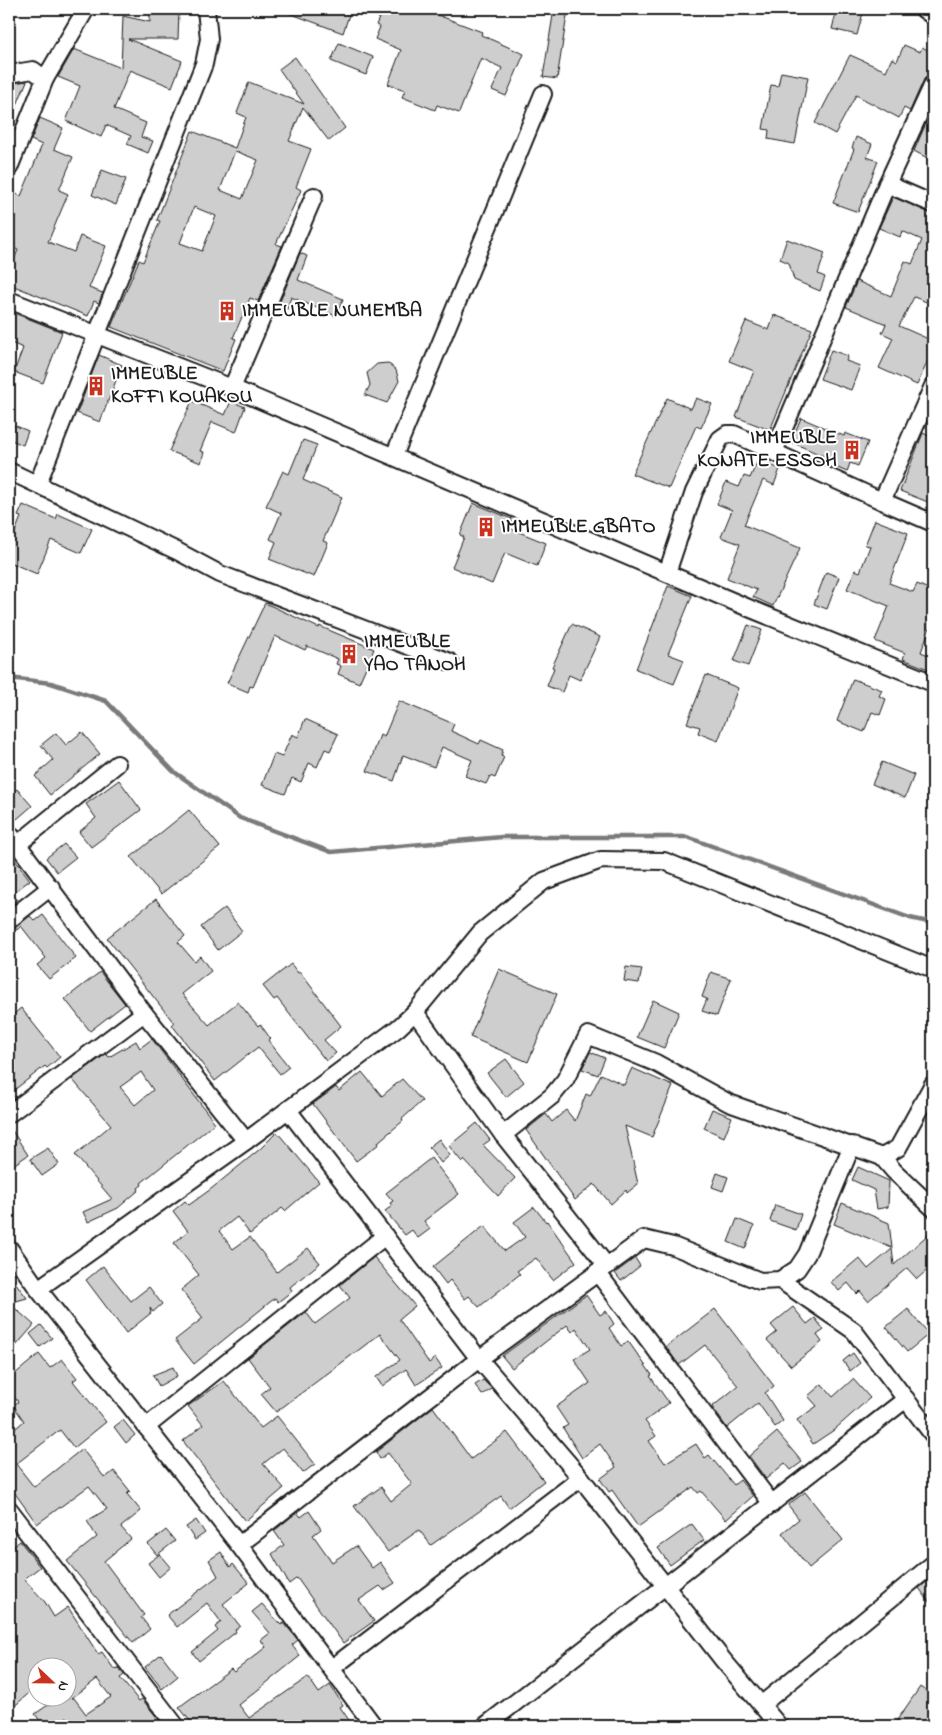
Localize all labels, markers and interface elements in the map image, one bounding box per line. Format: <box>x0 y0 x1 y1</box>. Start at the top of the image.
place label: IMMEUBLE NUMEMBA <box>242 297 422 326</box>
building icon: IMMEUBLE NUMEMBA <box>216 300 238 322</box>
place label: IMMEUBLE KOFFI KOUAKOU <box>111 360 253 412</box>
building icon: IMMEUBLE KOFFI KOUAKOU <box>85 375 107 397</box>
place label: IMMEUBLE KONATE ESSOH <box>697 424 837 476</box>
building icon: IMMEUBLE KONATE ESSOH <box>841 439 863 461</box>
place label: IMMEUBLE GBATO <box>501 513 656 542</box>
building icon: IMMEUBLE GBATO <box>475 516 497 538</box>
place label: IMMEUBLE YAO TANOH <box>363 628 466 680</box>
building icon: IMMEUBLE YAO TANOH <box>338 643 360 665</box>
north arrow <box>28 1658 78 1708</box>
text: N <box>51 1678 74 1695</box>

